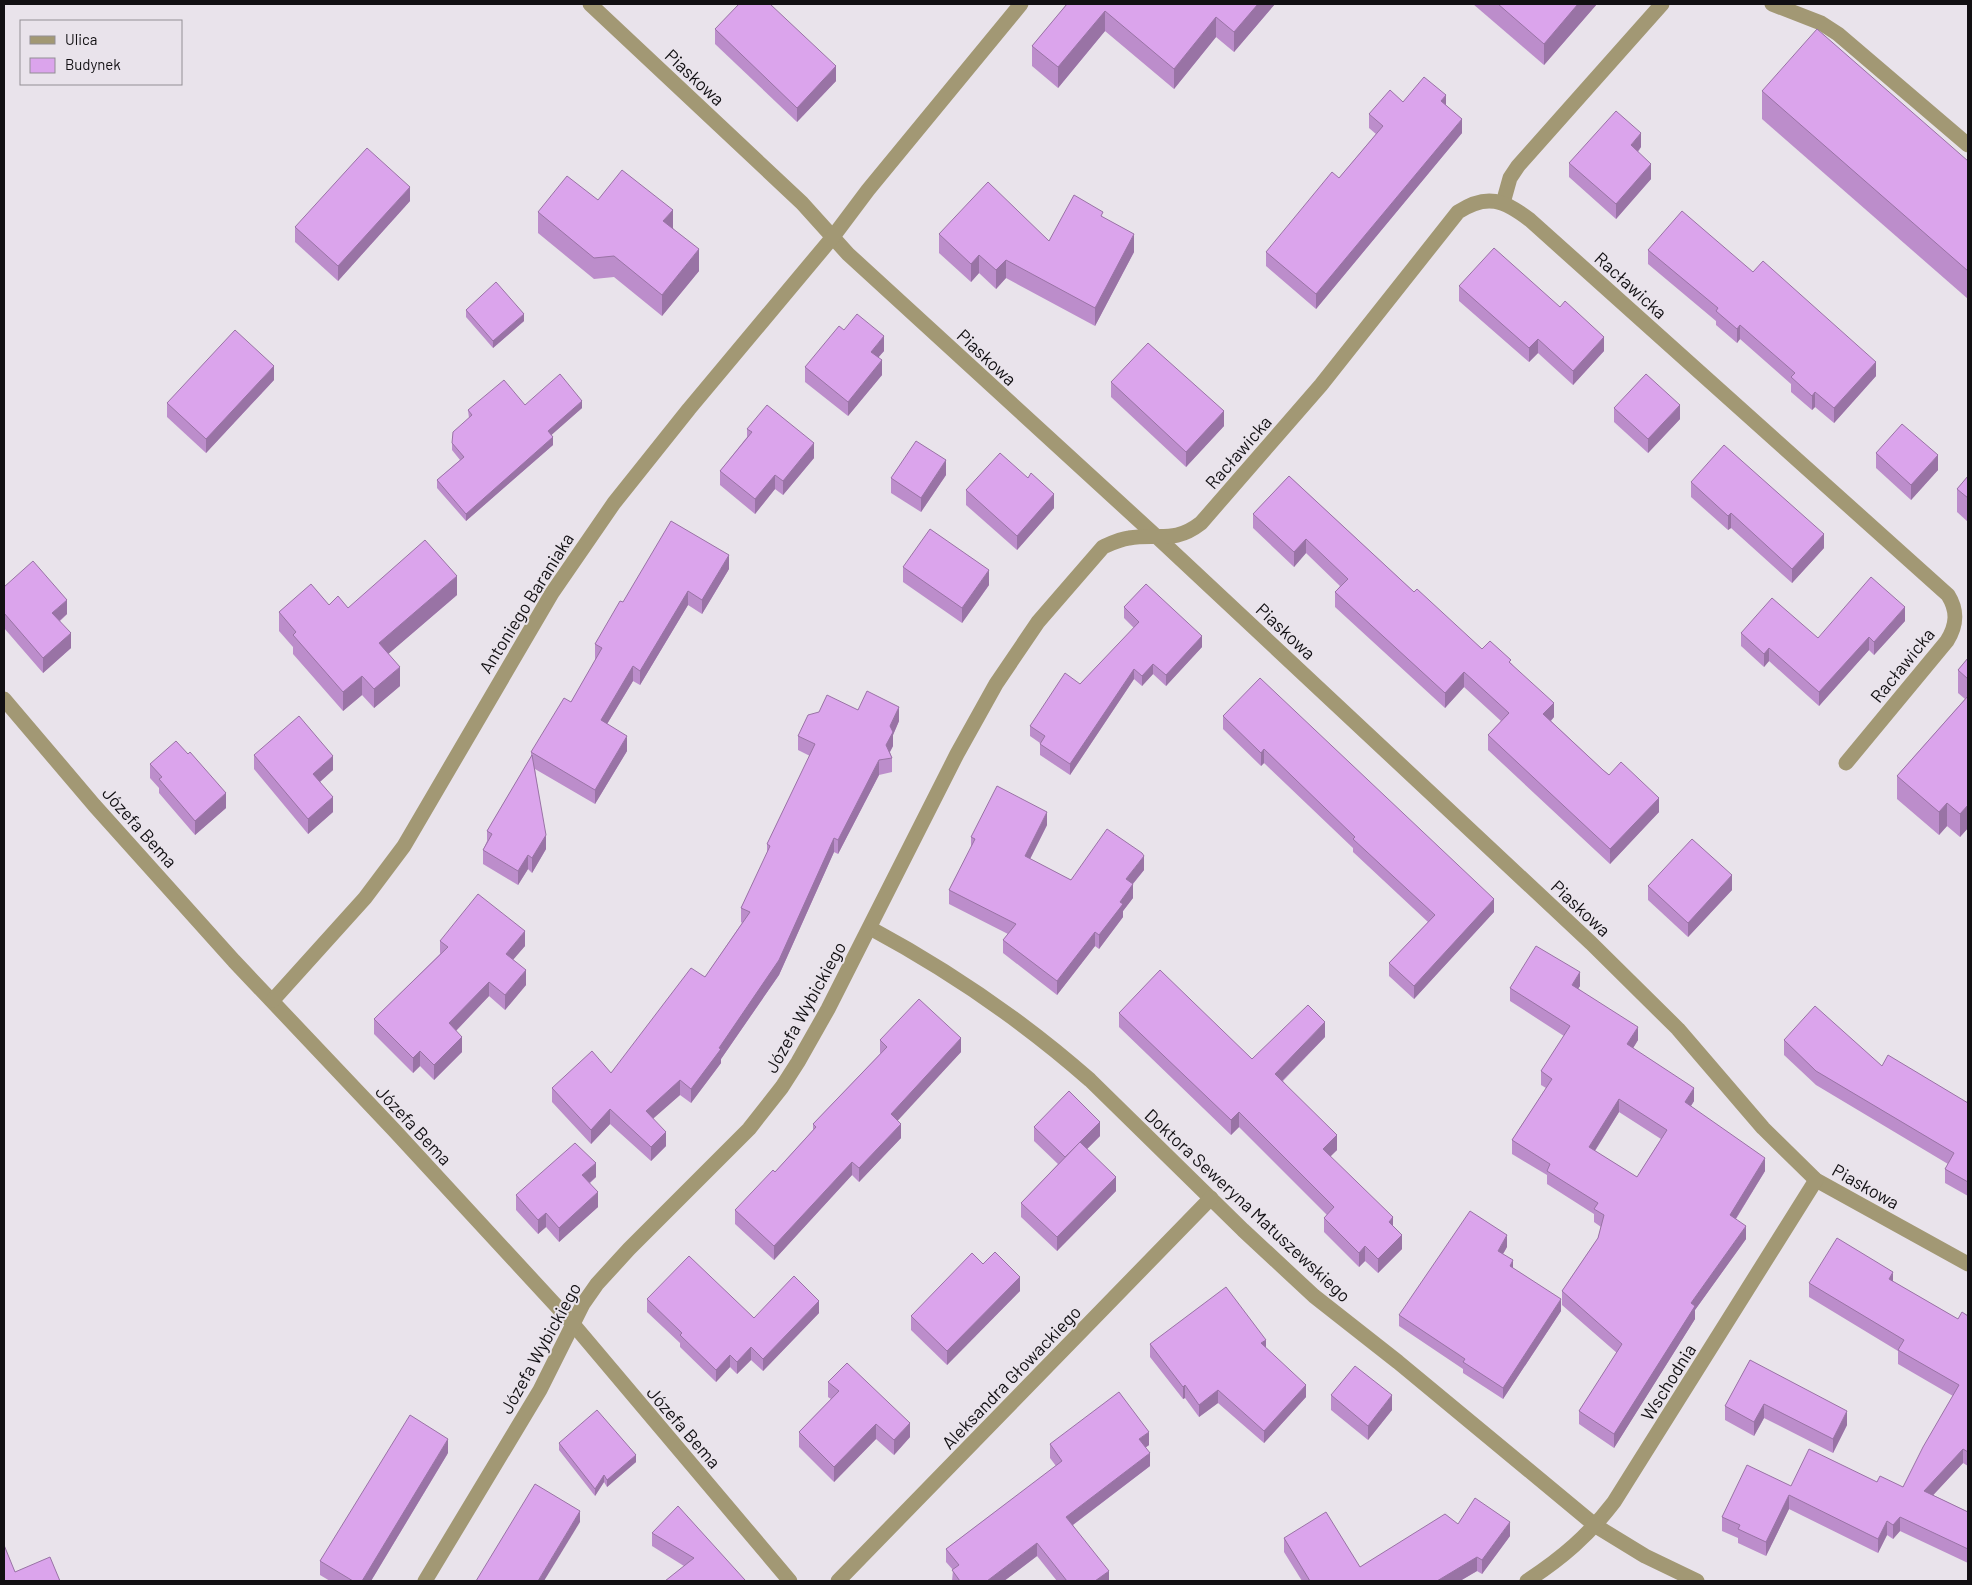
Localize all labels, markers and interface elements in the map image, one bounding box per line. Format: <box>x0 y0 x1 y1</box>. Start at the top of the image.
legend <box>20 20 182 85</box>
text: Ulica <box>65 30 97 48</box>
street label: Piaskowa <box>661 44 729 110</box>
text: Budynek <box>65 55 121 73</box>
street label: Racławicka <box>1590 247 1672 323</box>
street label: Piaskowa <box>953 324 1021 390</box>
street label: Racławicka <box>1200 411 1276 493</box>
street label: Antoniego Baraniaka <box>474 529 578 677</box>
street label: Piaskowa <box>1252 598 1320 664</box>
street label: Racławicka <box>1865 623 1939 707</box>
street label: Józefa Bema <box>98 782 182 872</box>
street label: Piaskowa <box>1547 875 1615 941</box>
street label: Józefa Wybickiego <box>760 937 850 1077</box>
street label: Józefa Bema <box>371 1080 457 1170</box>
street label: Doktora Seweryna Matuszewskiego <box>1141 1104 1355 1306</box>
street label: Piaskowa <box>1829 1159 1903 1213</box>
street label: Józefa Wybickiego <box>495 1278 585 1418</box>
street label: Aleksandra Głowackiego <box>937 1301 1085 1453</box>
street label: Wschodnia <box>1636 1340 1700 1424</box>
street label: Józefa Bema <box>642 1382 726 1472</box>

